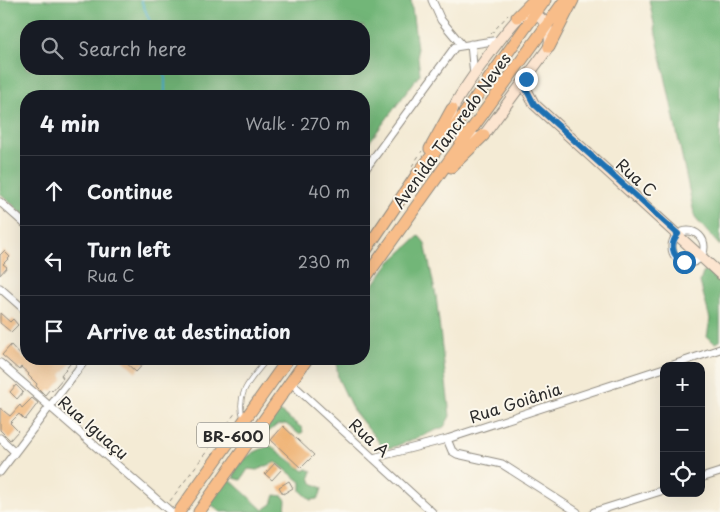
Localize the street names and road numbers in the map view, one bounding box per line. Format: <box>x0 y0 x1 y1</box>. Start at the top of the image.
street label: Avenida Tancredo Neves <box>386 47 516 213</box>
street label: Rua C <box>611 152 663 202</box>
street label: Rua Goiânia <box>466 376 564 428</box>
street label: Rua Iguaçu <box>53 389 135 465</box>
street label: Rua A <box>344 412 396 462</box>
road number: BR-600 <box>197 422 269 448</box>

